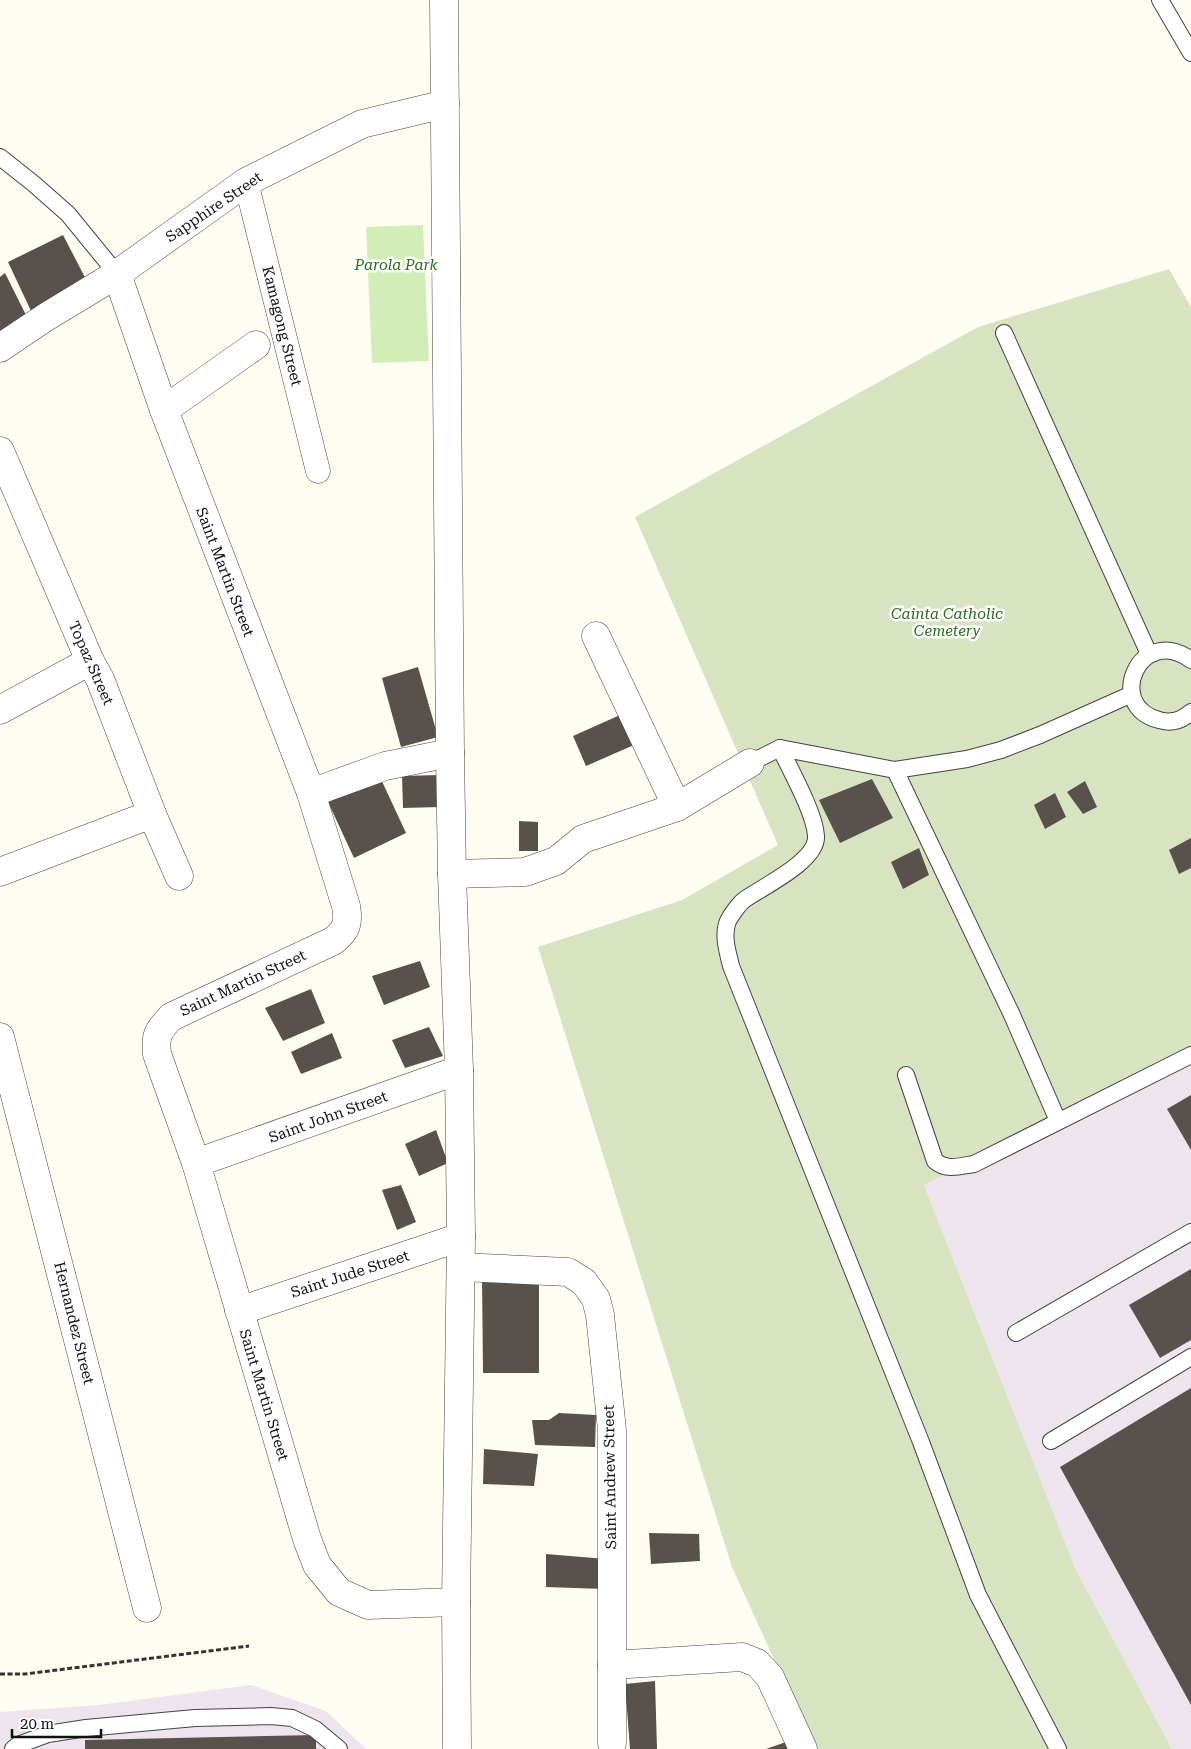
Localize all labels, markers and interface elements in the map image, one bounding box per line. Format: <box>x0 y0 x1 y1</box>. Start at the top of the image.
street label: Sapphire Street <box>162 168 266 246</box>
park label: Parola Park <box>353 256 438 274</box>
street label: Kamagong Street <box>258 264 306 388</box>
street label: Saint Martin Street <box>192 505 258 640</box>
park label: Cainta Catholic Cemetery <box>891 605 1003 640</box>
street label: Topaz Street <box>64 618 118 708</box>
street label: Saint Martin Street <box>177 946 309 1020</box>
street label: Saint John Street <box>266 1087 390 1147</box>
street label: Saint Jude Street <box>288 1246 412 1302</box>
street label: Hernandez Street <box>50 1260 98 1387</box>
street label: Saint Martin Street <box>235 1327 293 1463</box>
street label: Saint Andrew Street <box>600 1404 620 1549</box>
scale bar <box>12 1706 101 1738</box>
text: 20 m <box>20 1715 55 1733</box>

